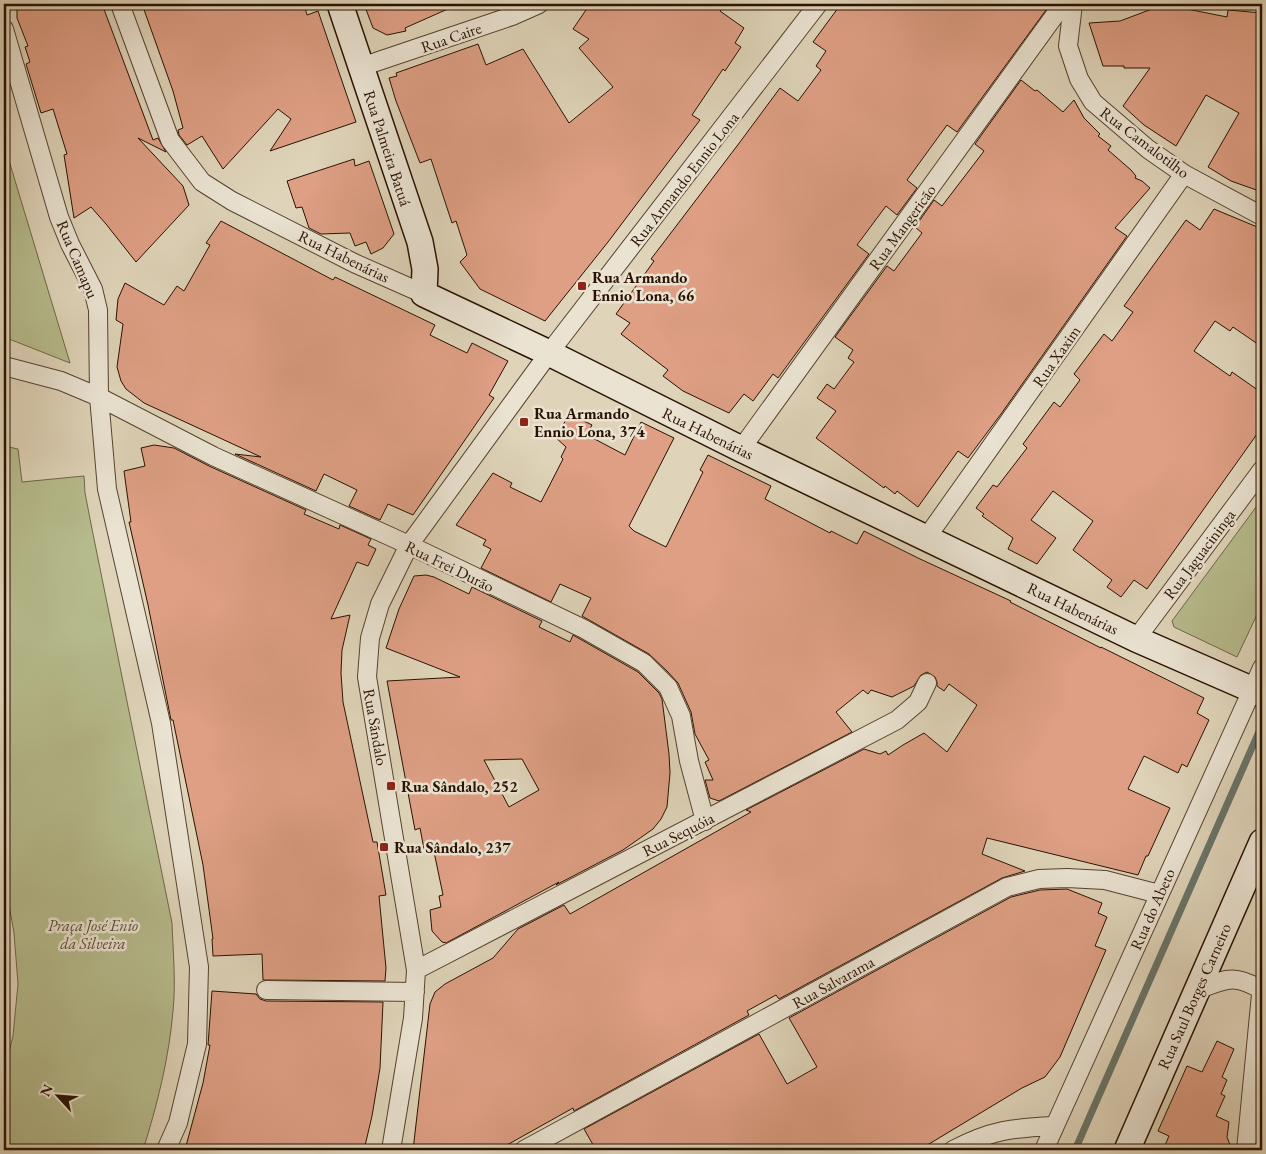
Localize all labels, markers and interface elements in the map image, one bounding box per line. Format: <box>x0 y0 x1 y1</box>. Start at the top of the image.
street label: Rua Caire <box>418 17 484 58</box>
street label: Rua Palmeira Batuá <box>359 87 416 209</box>
street label: Rua Camalotilho <box>1096 102 1194 183</box>
street label: Rua Armando Ennio Lona <box>625 107 744 251</box>
street label: Rua Mangericão <box>864 180 941 274</box>
street label: Rua Camapu <box>52 217 104 302</box>
street label: Rua Habenárias <box>295 225 393 288</box>
place label: Rua Armando Ennio Lona, 66 <box>592 267 695 306</box>
marker: Rua Armando Ennio Lona, 66 <box>576 280 588 292</box>
street label: Rua Xaxim <box>1028 321 1086 391</box>
street label: Rua Habenárias <box>659 402 757 465</box>
place label: Rua Armando Ennio Lona, 374 <box>534 403 645 442</box>
marker: Rua Armando Ennio Lona, 374 <box>518 416 530 428</box>
street label: Rua Jaguacininga <box>1159 505 1241 604</box>
street label: Rua Frei Durão <box>402 536 498 597</box>
street label: Rua Habenárias <box>1024 577 1122 640</box>
street label: Rua Sãndalo <box>358 687 393 767</box>
place label: Rua Sândalo, 252 <box>401 776 518 797</box>
marker: Rua Sândalo, 252 <box>385 780 397 792</box>
street label: Rua Sequóia <box>639 807 718 861</box>
place label: Rua Sândalo, 237 <box>394 837 511 858</box>
marker: Rua Sândalo, 237 <box>378 841 390 853</box>
street label: Rua do Abeto <box>1125 865 1180 953</box>
park label: Praça José Enio da Silveira <box>48 915 138 954</box>
street label: Rua Saul Borges Carneiro <box>1153 920 1236 1073</box>
street label: Rua Salvarama <box>788 951 879 1014</box>
north arrow <box>32 1072 82 1122</box>
text: N <box>36 1081 57 1099</box>

